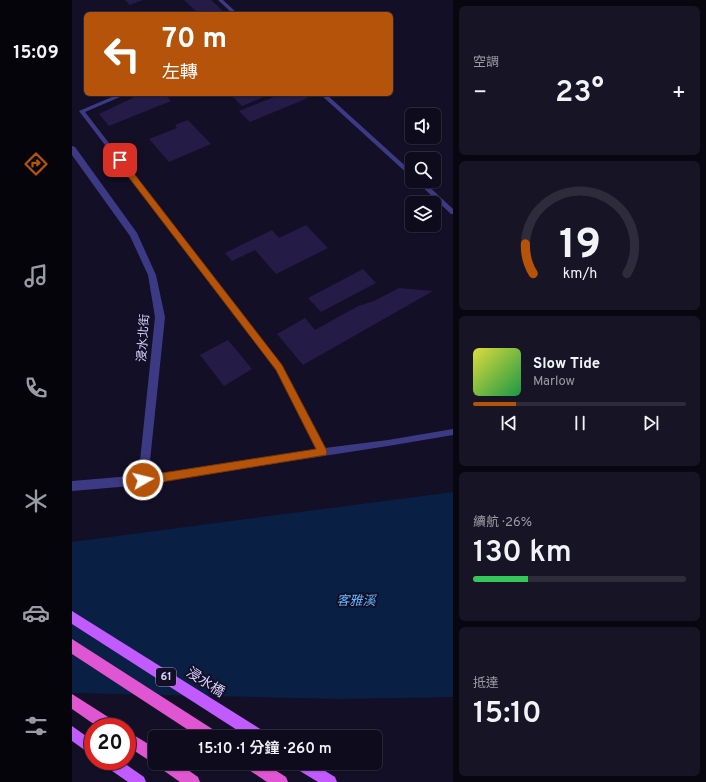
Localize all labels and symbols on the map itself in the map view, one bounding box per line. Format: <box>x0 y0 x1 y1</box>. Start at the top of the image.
pin <box>103 143 137 177</box>
street label: 浸水北街 <box>134 313 154 363</box>
position arrow <box>122 459 164 501</box>
water label: 客雅溪 <box>336 593 377 610</box>
street label: 浸水橋 <box>183 664 227 702</box>
road number: 61 <box>156 668 176 686</box>
speed limit sign: 20 <box>84 718 136 770</box>

